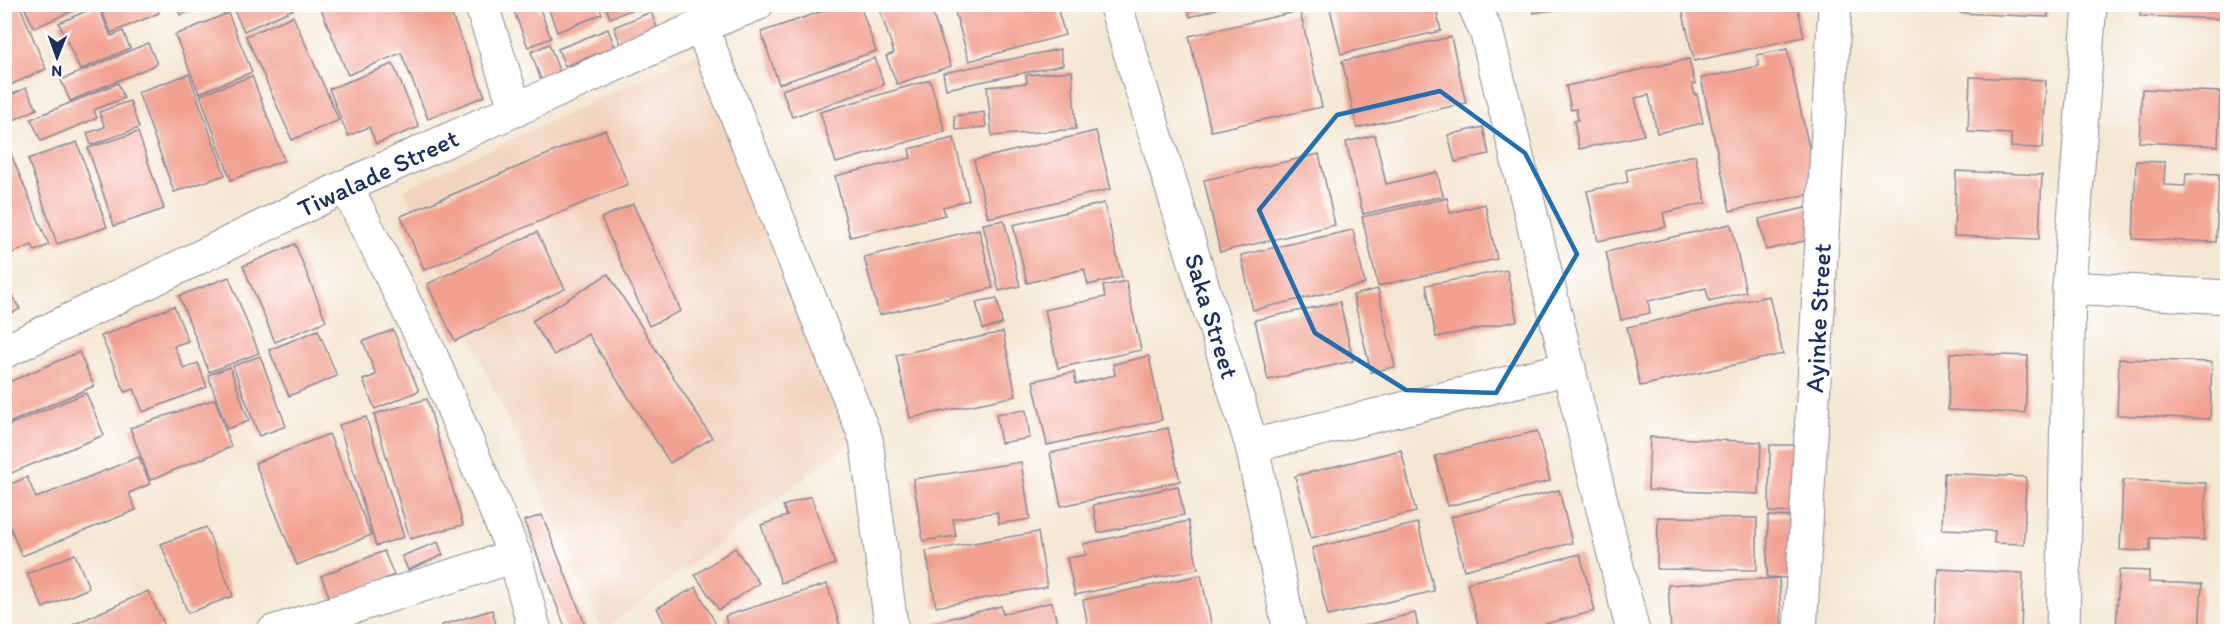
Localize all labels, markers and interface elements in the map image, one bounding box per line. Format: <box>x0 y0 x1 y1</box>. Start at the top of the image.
north arrow <box>27 27 87 87</box>
text: N <box>51 62 62 81</box>
street label: Tiwalade Street <box>292 122 464 224</box>
street label: Ayinke Street <box>1798 242 1838 394</box>
street label: Saka Street <box>1178 249 1246 383</box>

